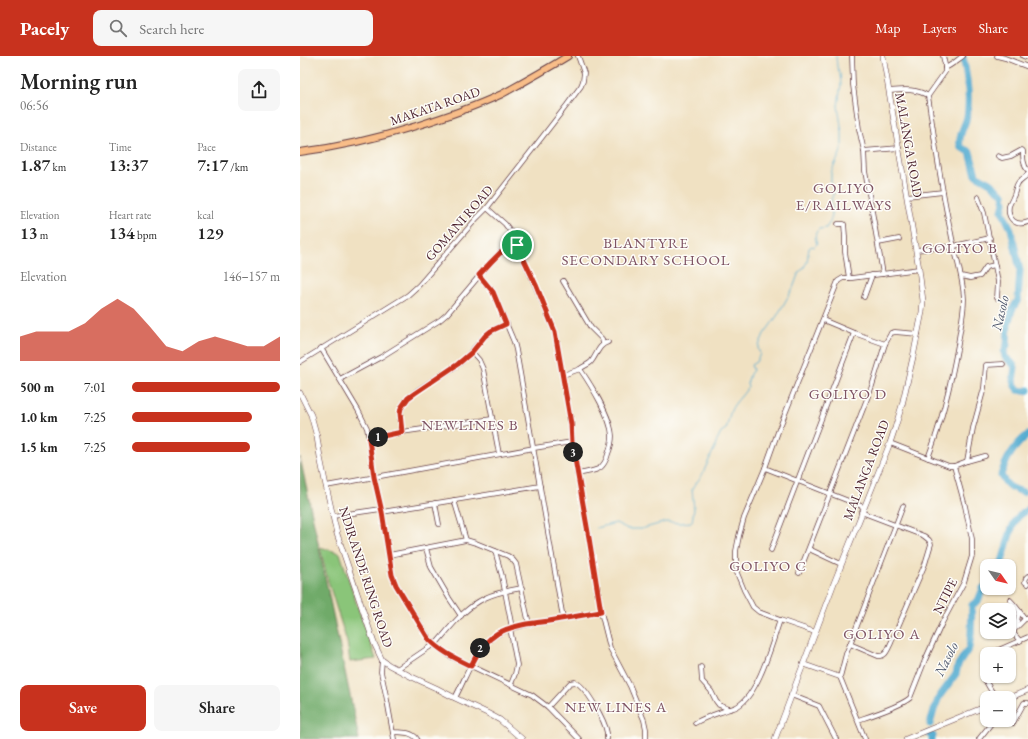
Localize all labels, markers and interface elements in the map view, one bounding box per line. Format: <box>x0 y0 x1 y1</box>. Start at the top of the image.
search box <box>93 10 373 46</box>
text: Pacely <box>20 16 69 41</box>
icon: search <box>107 17 129 39</box>
text: Search here <box>139 19 204 38</box>
text: Map <box>875 19 900 37</box>
text: Layers <box>922 19 957 37</box>
text: Share <box>979 19 1008 37</box>
text: Morning run <box>20 67 138 96</box>
button: share <box>238 69 280 111</box>
street label: MAKATA ROAD <box>388 83 482 129</box>
street label: MALANGA ROAD <box>891 91 927 199</box>
text: 06:56 <box>20 97 48 114</box>
text: Distance <box>20 140 57 154</box>
text: Time <box>109 140 132 154</box>
text: Pace <box>197 140 216 154</box>
text: 1.87 <box>20 154 50 176</box>
text: 13:37 <box>109 154 148 176</box>
text: 7:17 <box>197 154 228 176</box>
text: km <box>50 160 66 174</box>
text: /km <box>228 160 248 174</box>
district label: GOLIYO E/RAILWAYS <box>796 178 892 214</box>
street label: GOMANI ROAD <box>421 181 497 264</box>
text: Elevation <box>20 208 60 222</box>
text: Heart rate <box>109 208 151 222</box>
text: kcal <box>197 208 214 222</box>
text: 13 <box>20 222 37 244</box>
text: 134 <box>109 222 135 244</box>
text: 129 <box>197 222 224 244</box>
text: m <box>37 228 48 242</box>
text: bpm <box>135 228 157 242</box>
pin <box>500 228 534 262</box>
district label: BLANTYRE SECONDARY SCHOOL <box>561 233 731 269</box>
icon: arrive <box>506 234 528 256</box>
district label: GOLIYO B <box>922 238 998 257</box>
text: Elevation <box>20 268 67 285</box>
text: 146–157 m <box>223 268 280 285</box>
water label: Nasolo <box>987 293 1013 333</box>
text: 500 m <box>20 379 54 396</box>
text: 7:01 <box>84 379 106 396</box>
district label: GOLIYO D <box>809 384 887 403</box>
text: 1.0 km <box>20 409 58 426</box>
text: 7:25 <box>84 409 106 426</box>
district label: NEWLINES B <box>421 415 519 434</box>
street label: MALANGA ROAD <box>839 417 893 523</box>
pin: 1 <box>368 427 388 447</box>
text: 1 <box>375 430 381 444</box>
text: 1.5 km <box>20 439 58 456</box>
text: 7:25 <box>84 439 106 456</box>
pin: 3 <box>563 442 583 462</box>
text: 3 <box>570 445 576 459</box>
street label: NDIRANDE RING ROAD <box>335 504 397 650</box>
district label: GOLIYO C <box>729 556 807 575</box>
north arrow <box>980 559 1016 595</box>
map controls <box>980 559 1016 727</box>
street label: NTIPE <box>929 575 961 617</box>
button: layers <box>980 603 1016 639</box>
district label: GOLIYO A <box>843 624 921 643</box>
pin: 2 <box>470 638 490 658</box>
water label: Nasolo <box>929 638 962 680</box>
text: 2 <box>477 641 483 655</box>
button: + <box>980 647 1016 683</box>
button: Save <box>20 685 146 731</box>
button: Share <box>154 685 280 731</box>
button: − <box>980 691 1016 727</box>
district label: NEW LINES A <box>565 697 667 716</box>

